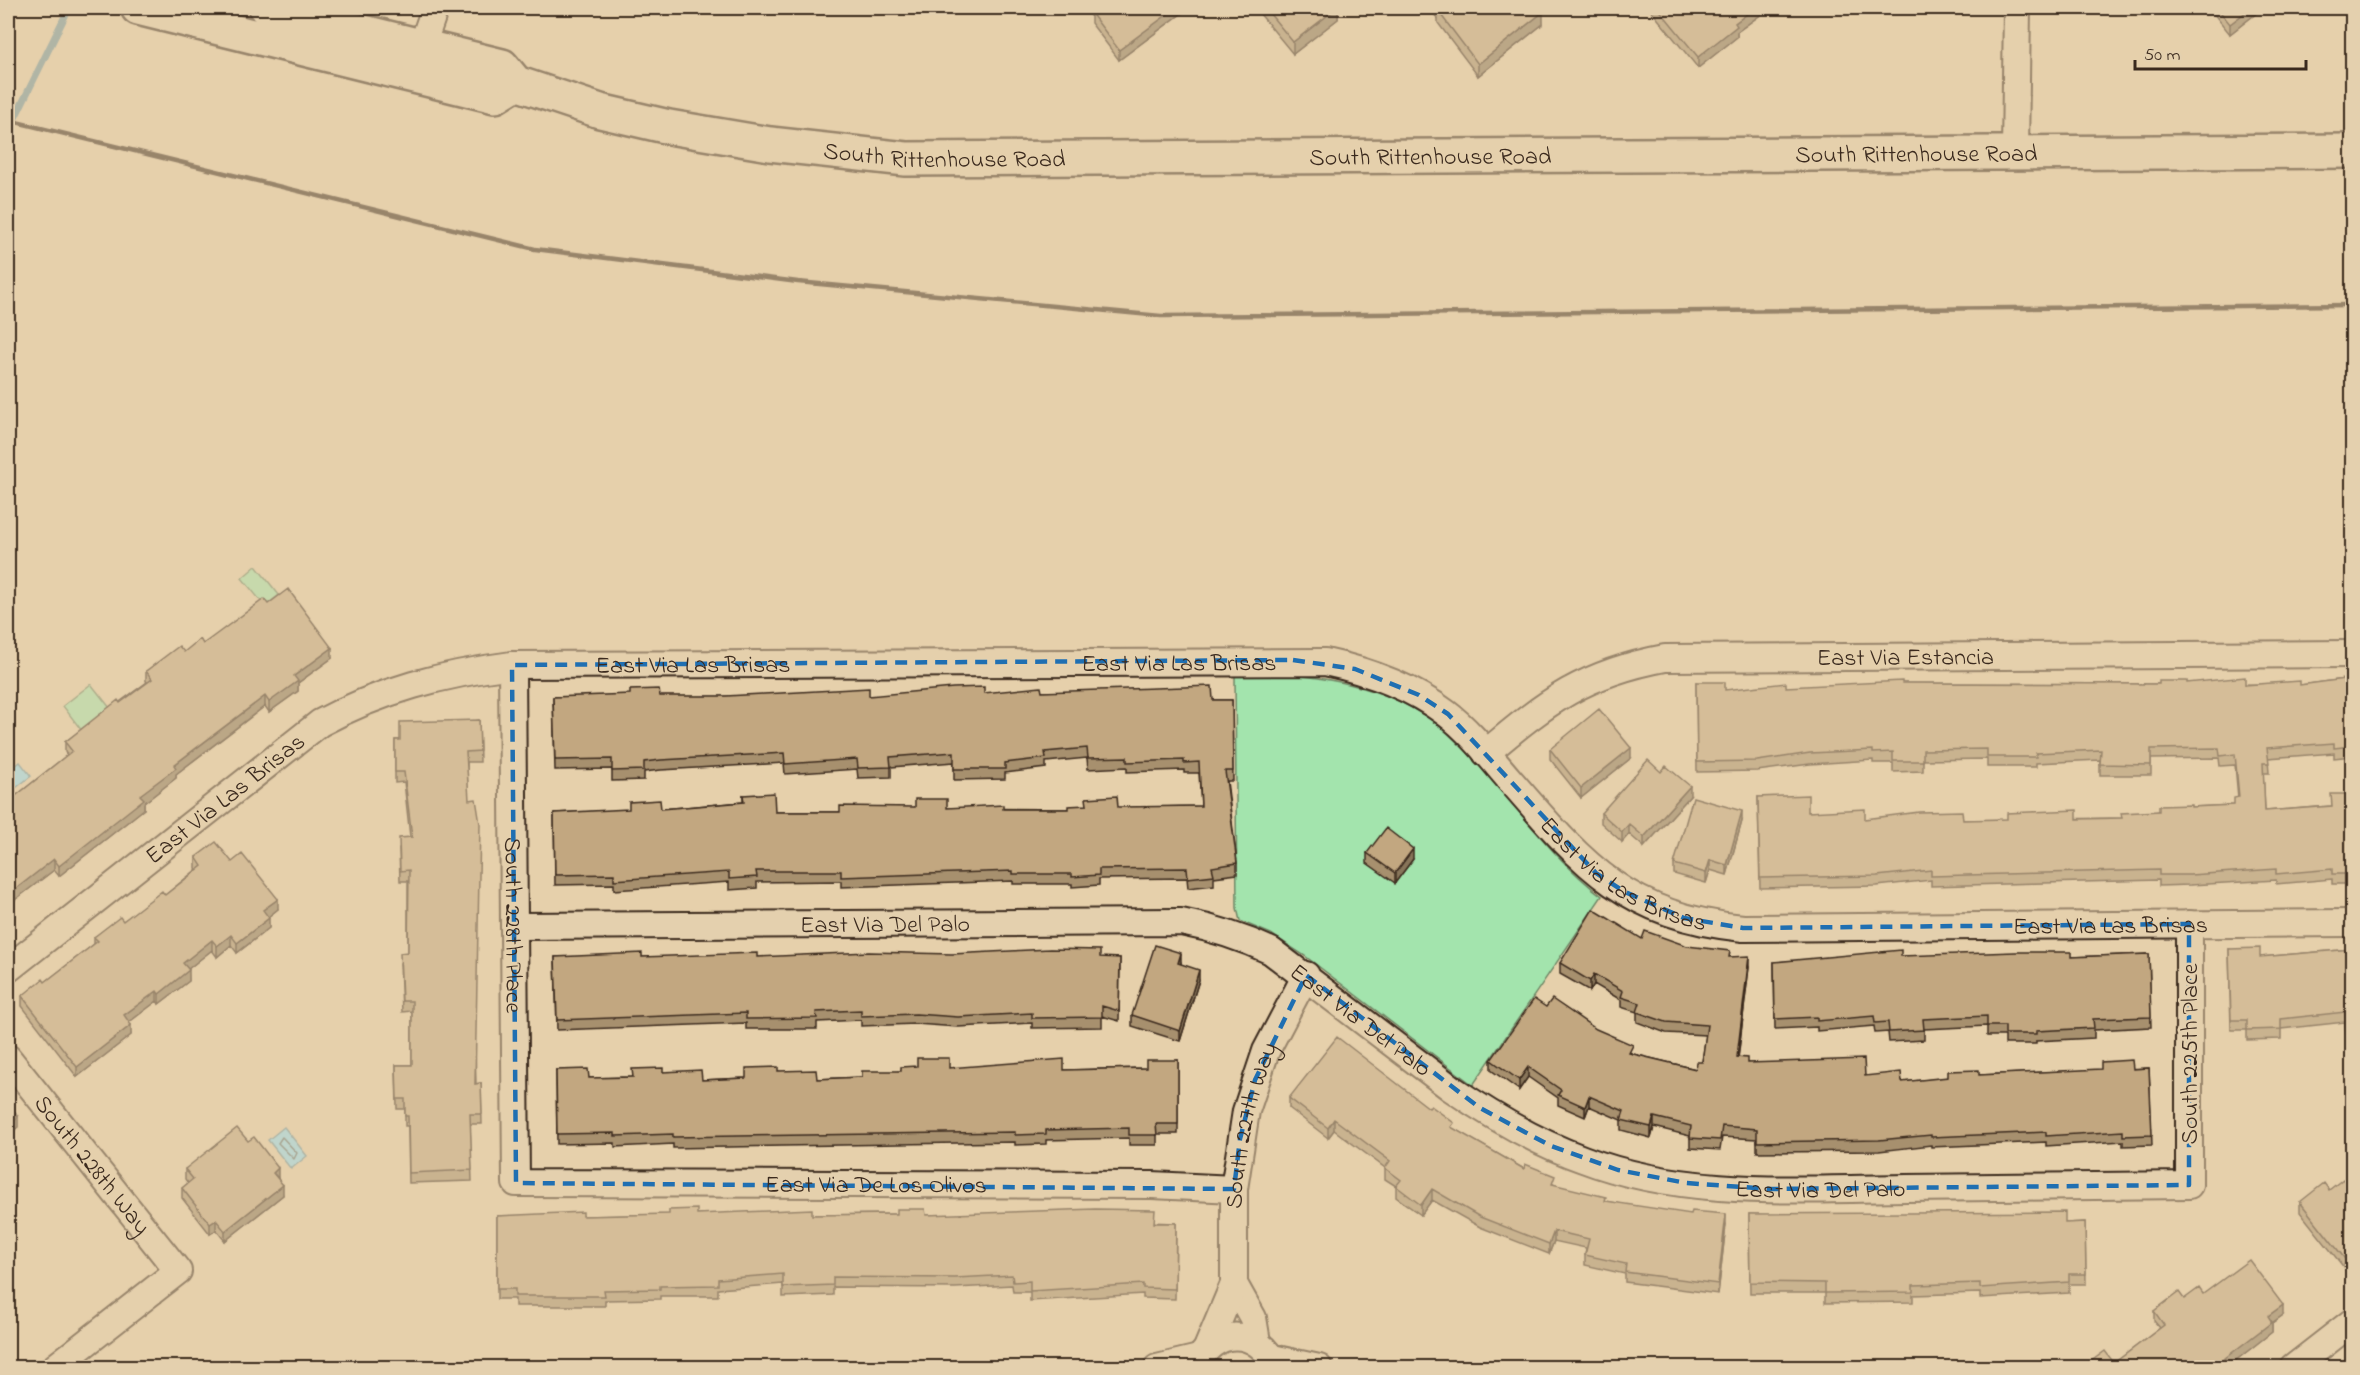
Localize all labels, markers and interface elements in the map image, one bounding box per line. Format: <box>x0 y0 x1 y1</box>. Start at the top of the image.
scale bar <box>2135 33 2306 71</box>
text: 50 m <box>2144 43 2181 69</box>
street label: South Rittenhouse Road <box>822 135 1066 179</box>
street label: South Rittenhouse Road <box>1795 138 2038 174</box>
street label: South Rittenhouse Road <box>1309 140 1552 177</box>
street label: East Via Estancia <box>1817 641 1994 677</box>
street label: East Via Las Brisas <box>1081 647 1277 683</box>
street label: East Via Las Brisas <box>595 649 791 685</box>
street label: East Via Las Brisas <box>139 726 314 874</box>
street label: East Via Las Brisas <box>1530 810 1709 942</box>
street label: South 228th Place <box>493 837 530 1014</box>
street label: East Via Del Palo <box>800 908 970 944</box>
street label: East Via Las Brisas <box>2013 909 2208 946</box>
street label: East Via Del Palo <box>1281 956 1438 1087</box>
street label: South 225th Place <box>2174 963 2209 1144</box>
street label: South 227th Way <box>1219 1036 1289 1209</box>
street label: South 228th Way <box>24 1088 158 1244</box>
street label: East Via De Los Olivos <box>765 1169 987 1204</box>
street label: East Via Del Palo <box>1734 1173 1906 1210</box>

